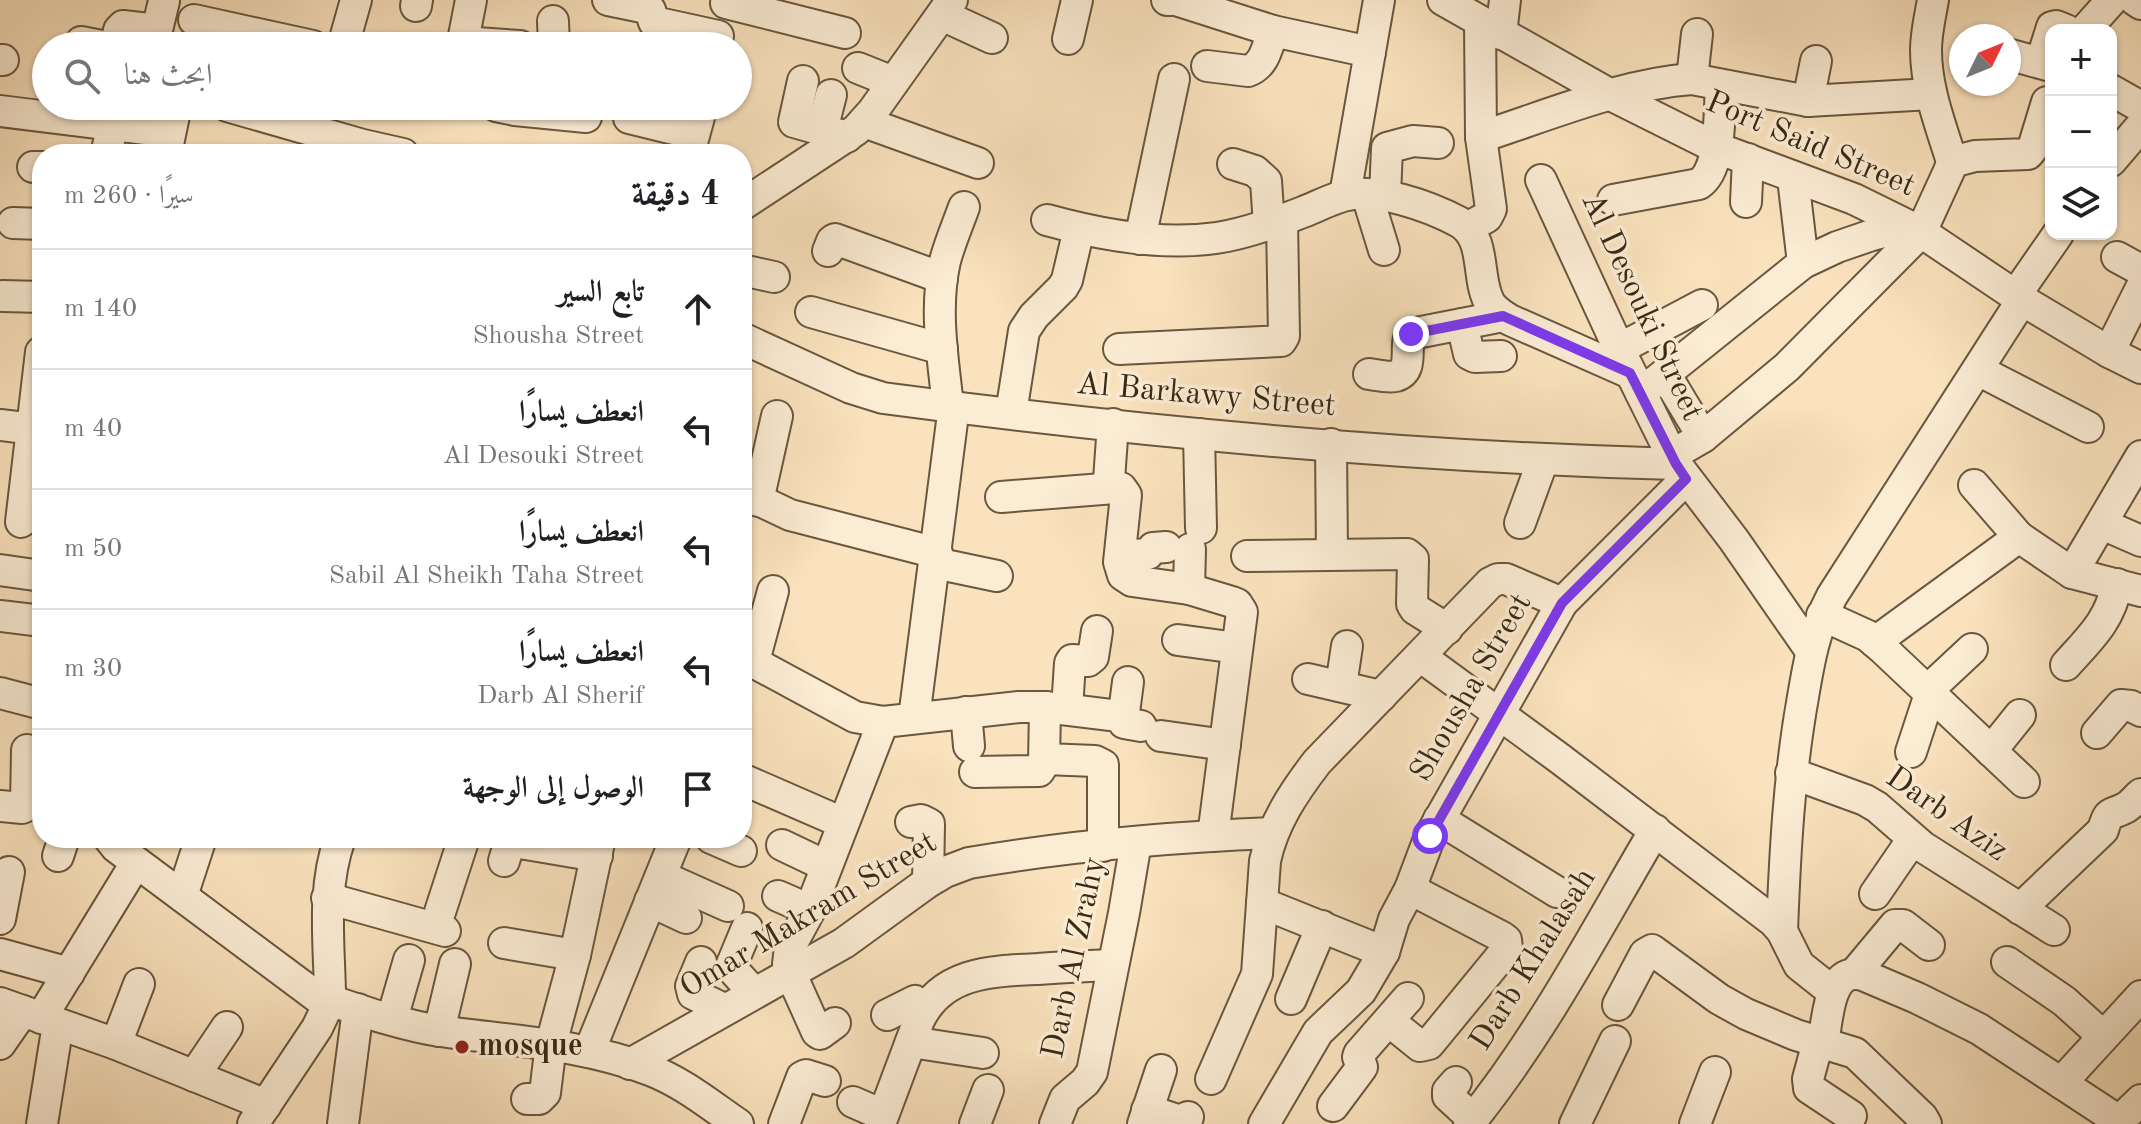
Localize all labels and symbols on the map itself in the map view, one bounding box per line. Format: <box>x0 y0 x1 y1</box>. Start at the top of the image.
north arrow <box>1949 24 2021 96</box>
street label: Port Said Street <box>1701 87 1919 203</box>
street label: Al Desouki Street <box>1574 188 1708 426</box>
route end <box>1393 316 1429 352</box>
street label: Al Barkawy Street <box>1075 369 1337 423</box>
street label: Shousha Street <box>1405 589 1539 787</box>
street label: Darb Aziz <box>1879 762 2013 868</box>
route start <box>1412 818 1448 854</box>
street label: Omar Makram Street <box>675 827 943 1005</box>
street label: Darb Al Zrahy <box>1038 854 1112 1062</box>
street label: Darb Khalasah <box>1465 863 1603 1057</box>
place label: mosque <box>478 1031 583 1063</box>
marker: mosque <box>453 1038 471 1056</box>

